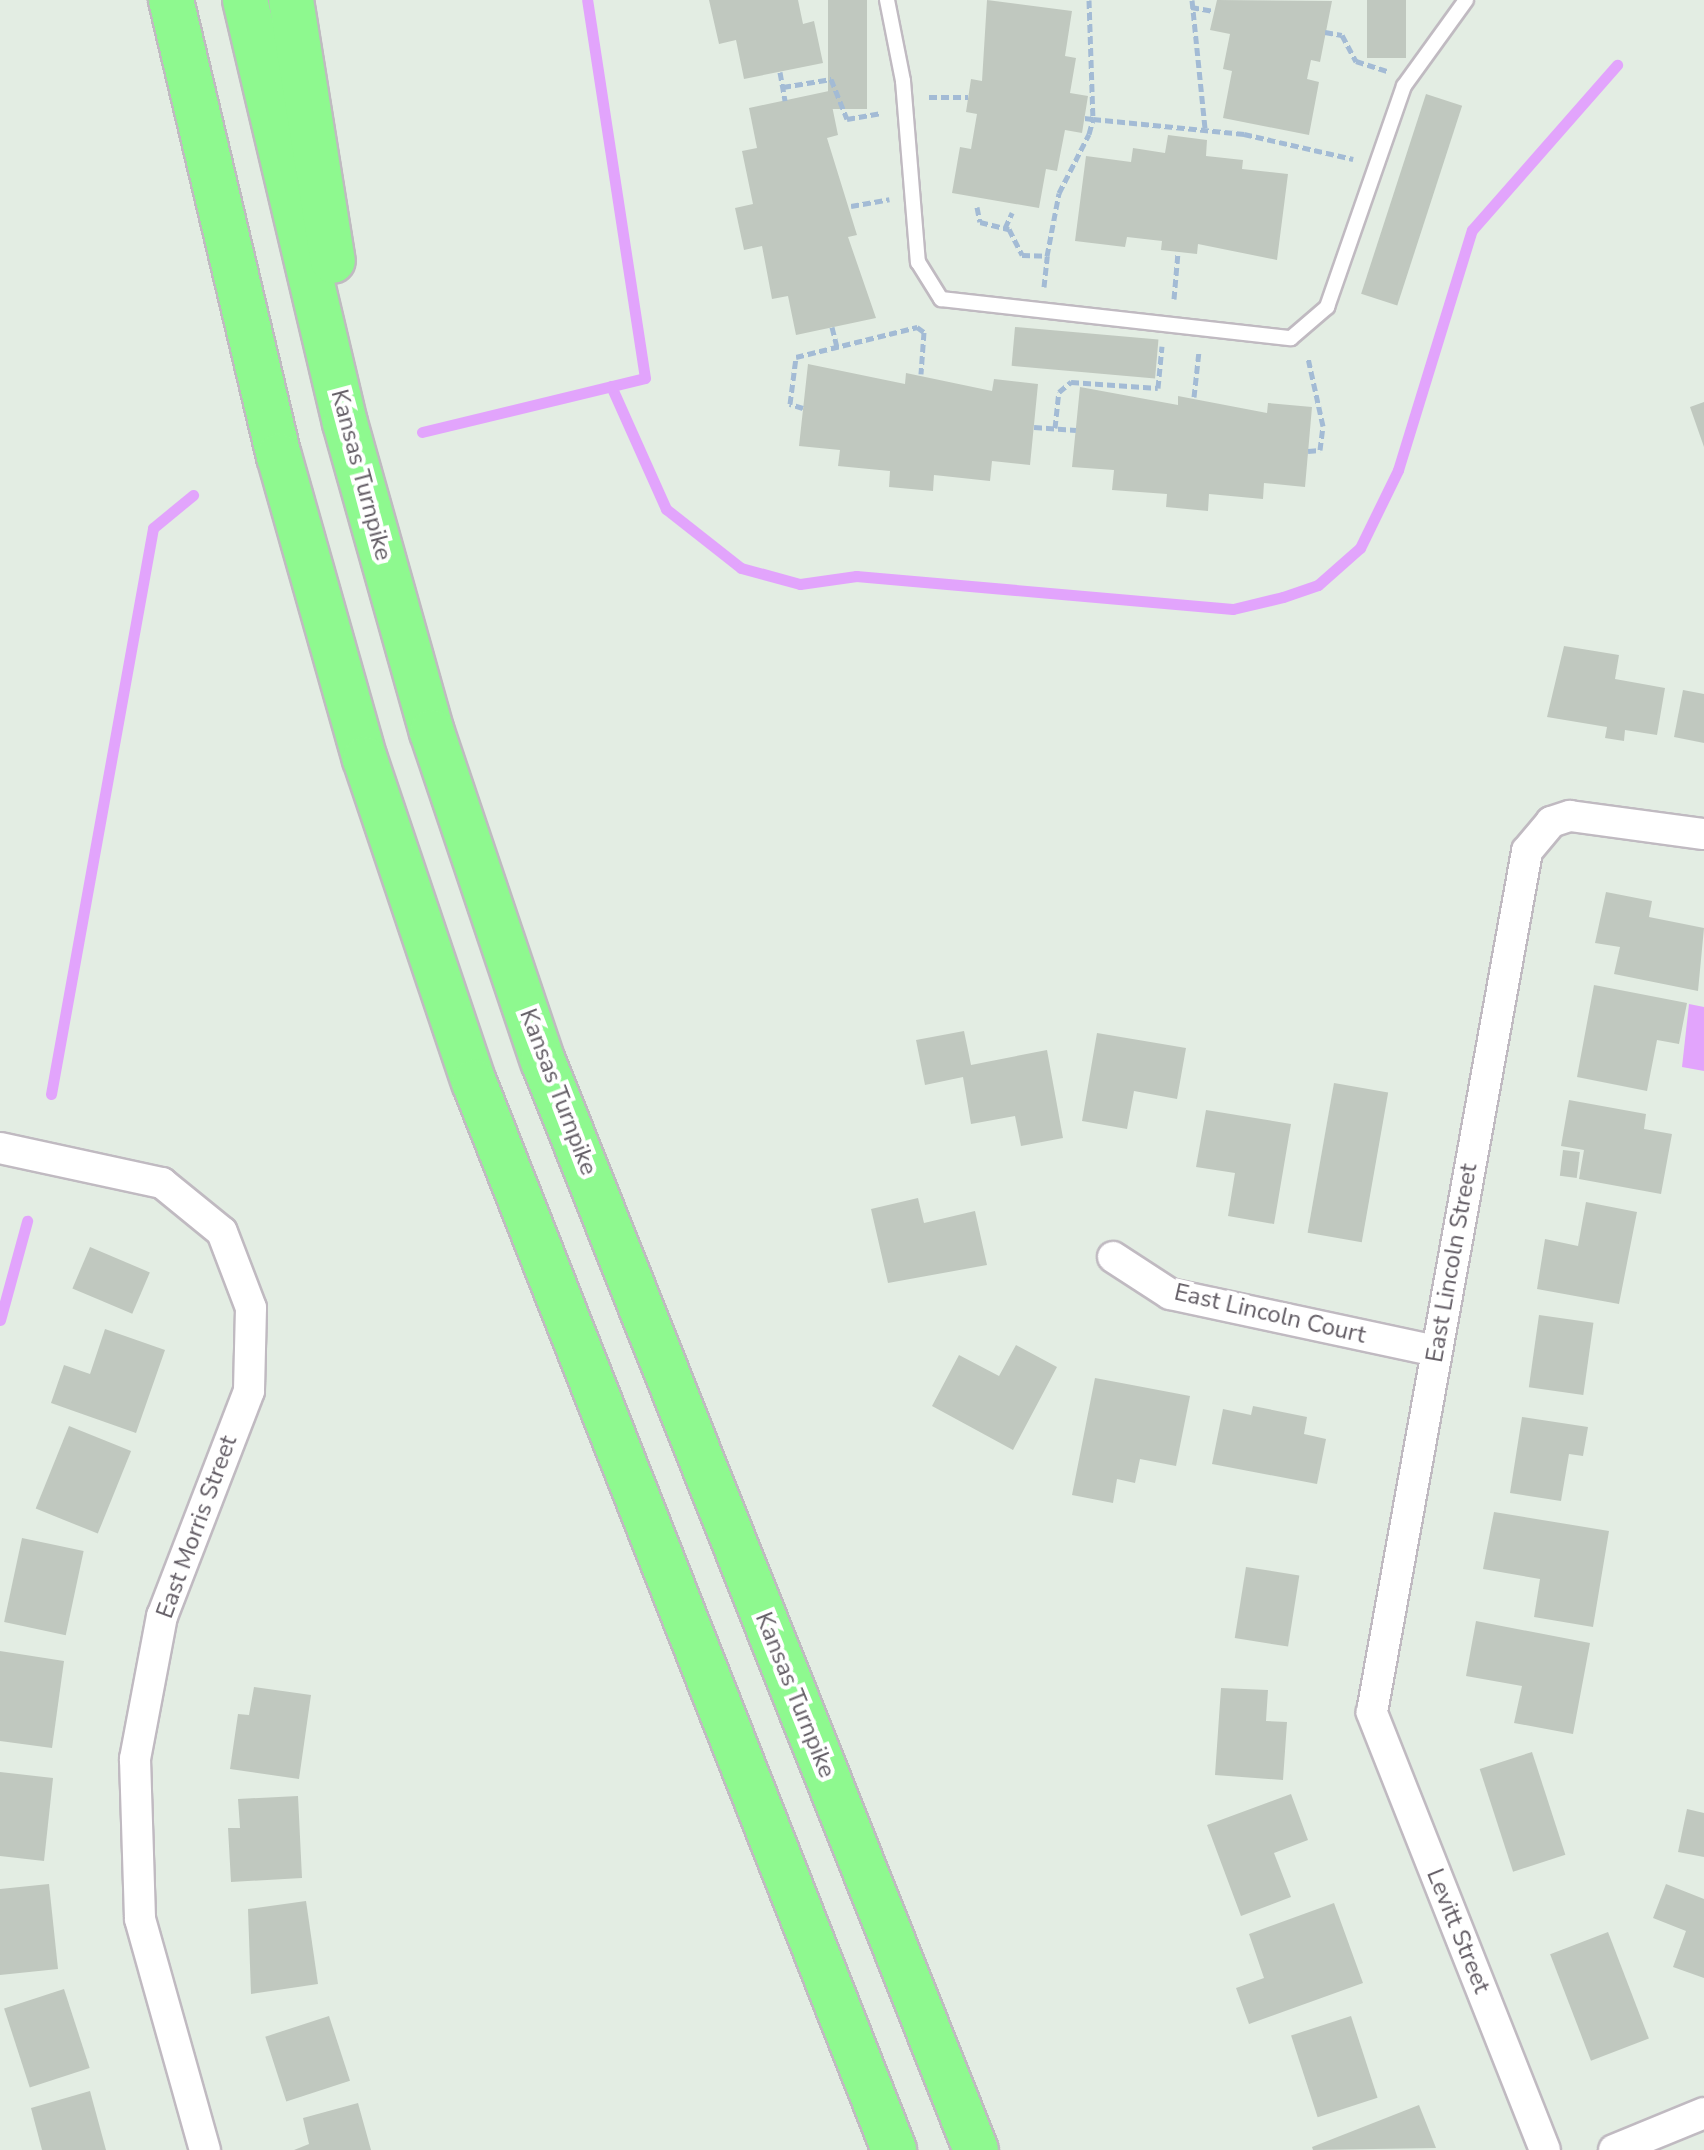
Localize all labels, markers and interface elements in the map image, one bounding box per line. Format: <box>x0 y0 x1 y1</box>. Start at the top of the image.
street label: Kansas Turnpike <box>324 386 398 564</box>
street label: Kansas Turnpike <box>513 1005 603 1179</box>
street label: East Lincoln Street <box>1420 1161 1484 1365</box>
street label: East Lincoln Court <box>1171 1278 1369 1350</box>
street label: East Morris Street <box>151 1432 243 1622</box>
street label: Kansas Turnpike <box>749 1608 841 1782</box>
street label: Levitt Street <box>1420 1865 1496 1997</box>

